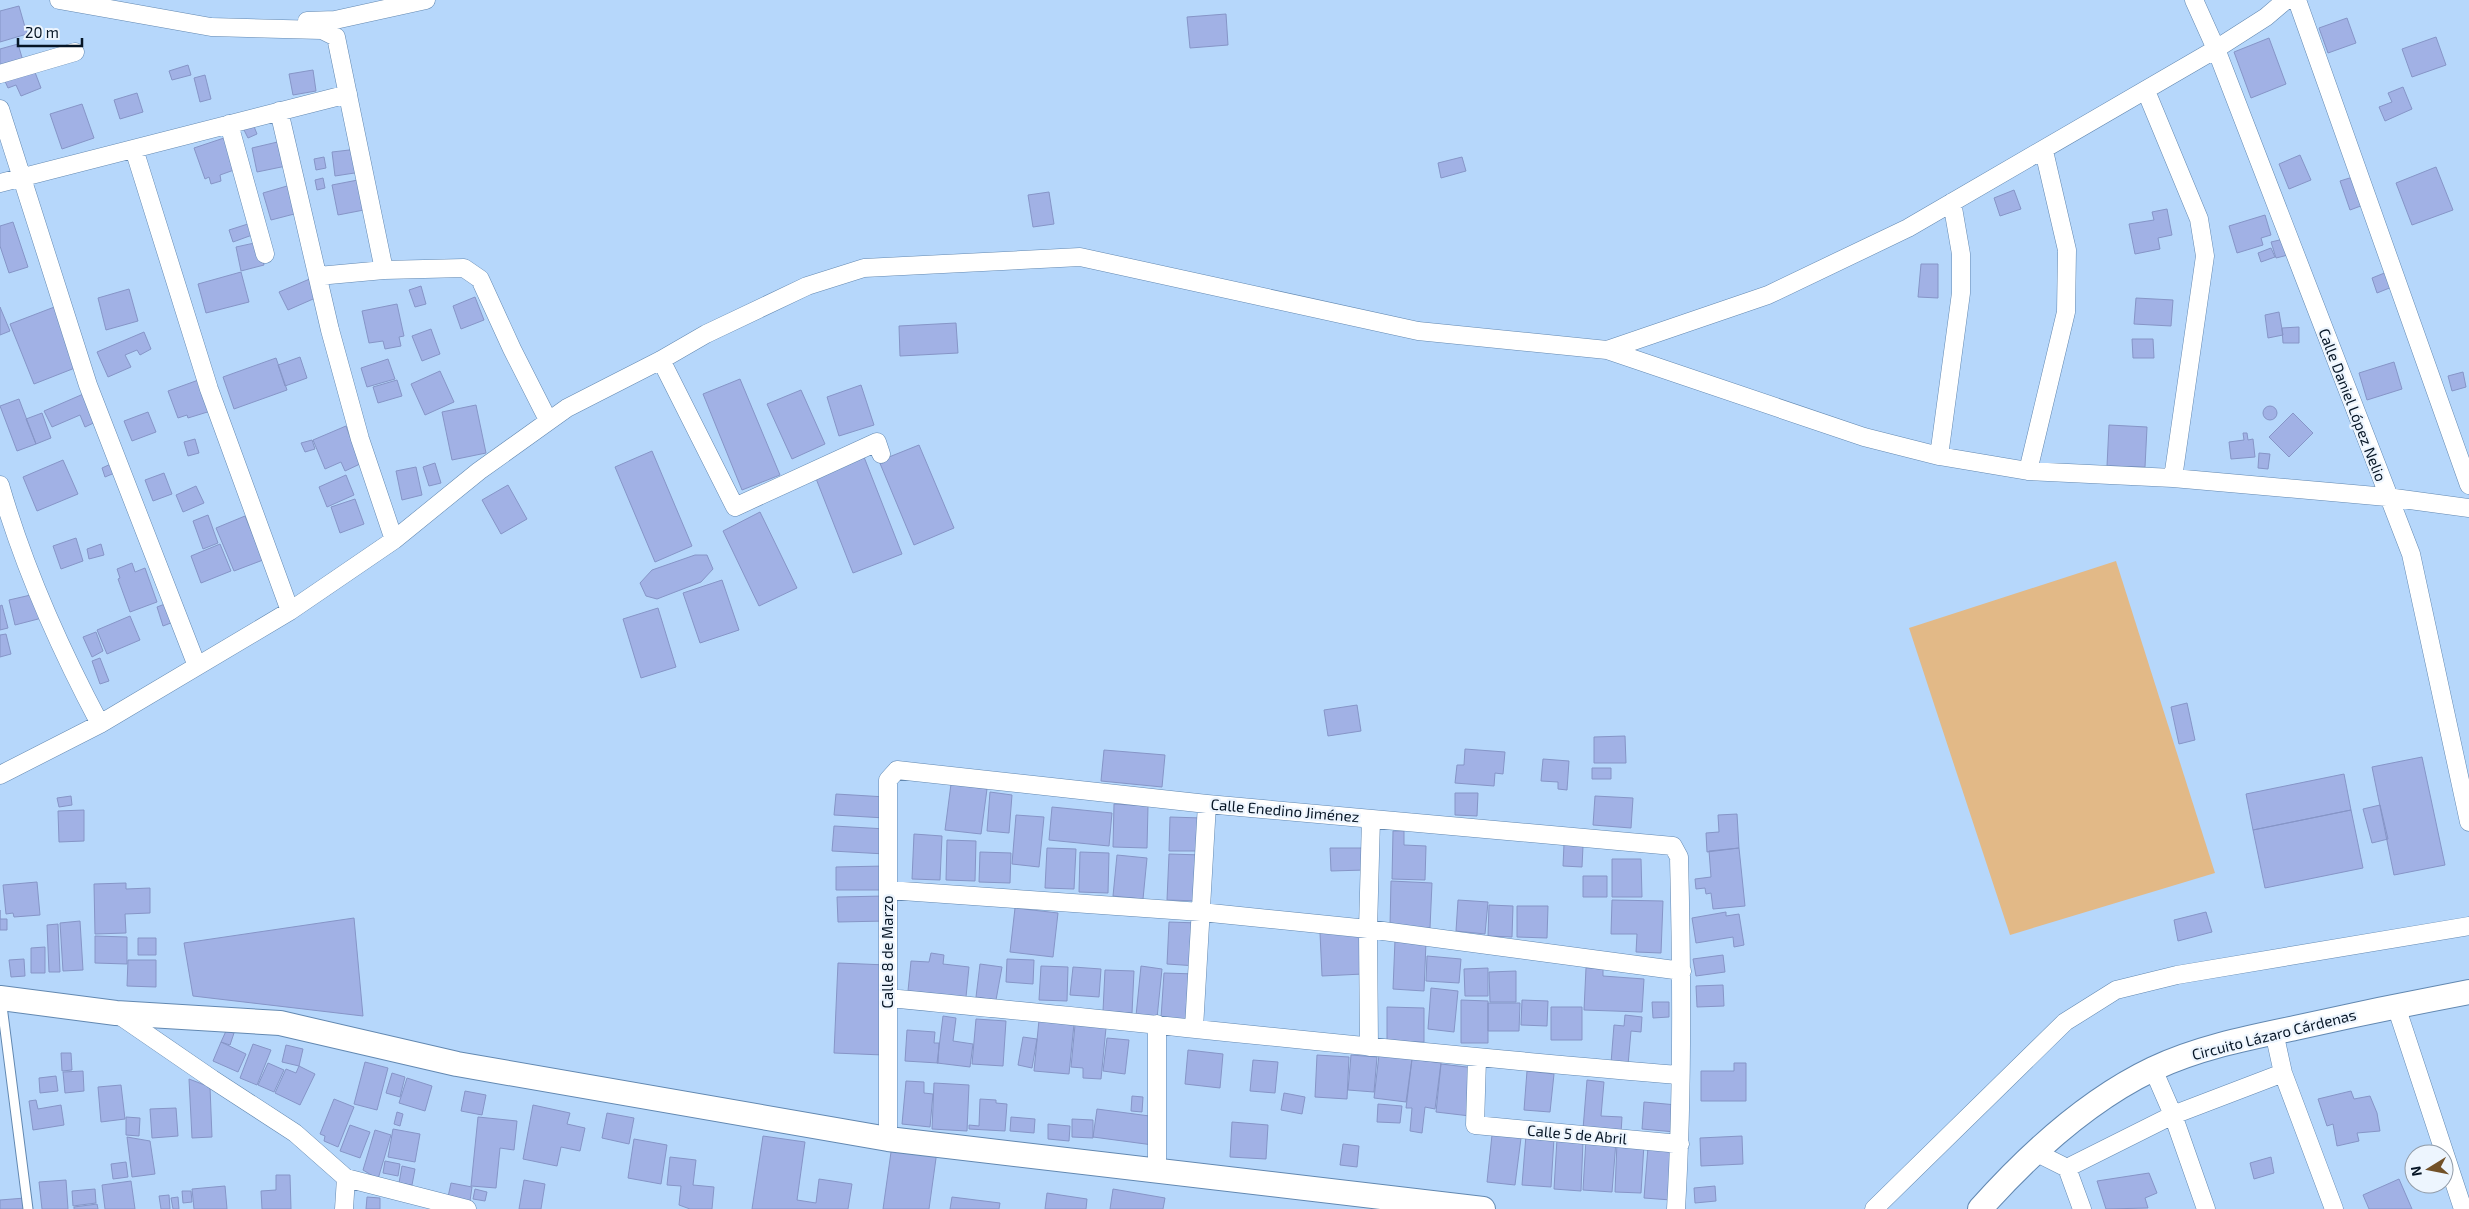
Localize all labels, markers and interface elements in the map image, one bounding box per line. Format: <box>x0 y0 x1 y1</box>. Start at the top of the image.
scale bar <box>18 15 81 47</box>
text: 20 m <box>25 23 59 41</box>
street label: Calle Daniel López Nelio <box>2315 326 2390 484</box>
street label: Calle Enedino Jiménez <box>1210 795 1360 825</box>
street label: Calle 8 de Marzo <box>878 895 896 1009</box>
street label: Circuito Lázaro Cárdenas <box>2190 1005 2358 1063</box>
street label: Calle 5 de Abril <box>1526 1121 1628 1147</box>
north arrow <box>2404 1144 2454 1194</box>
text: N <box>2406 1165 2425 1178</box>

